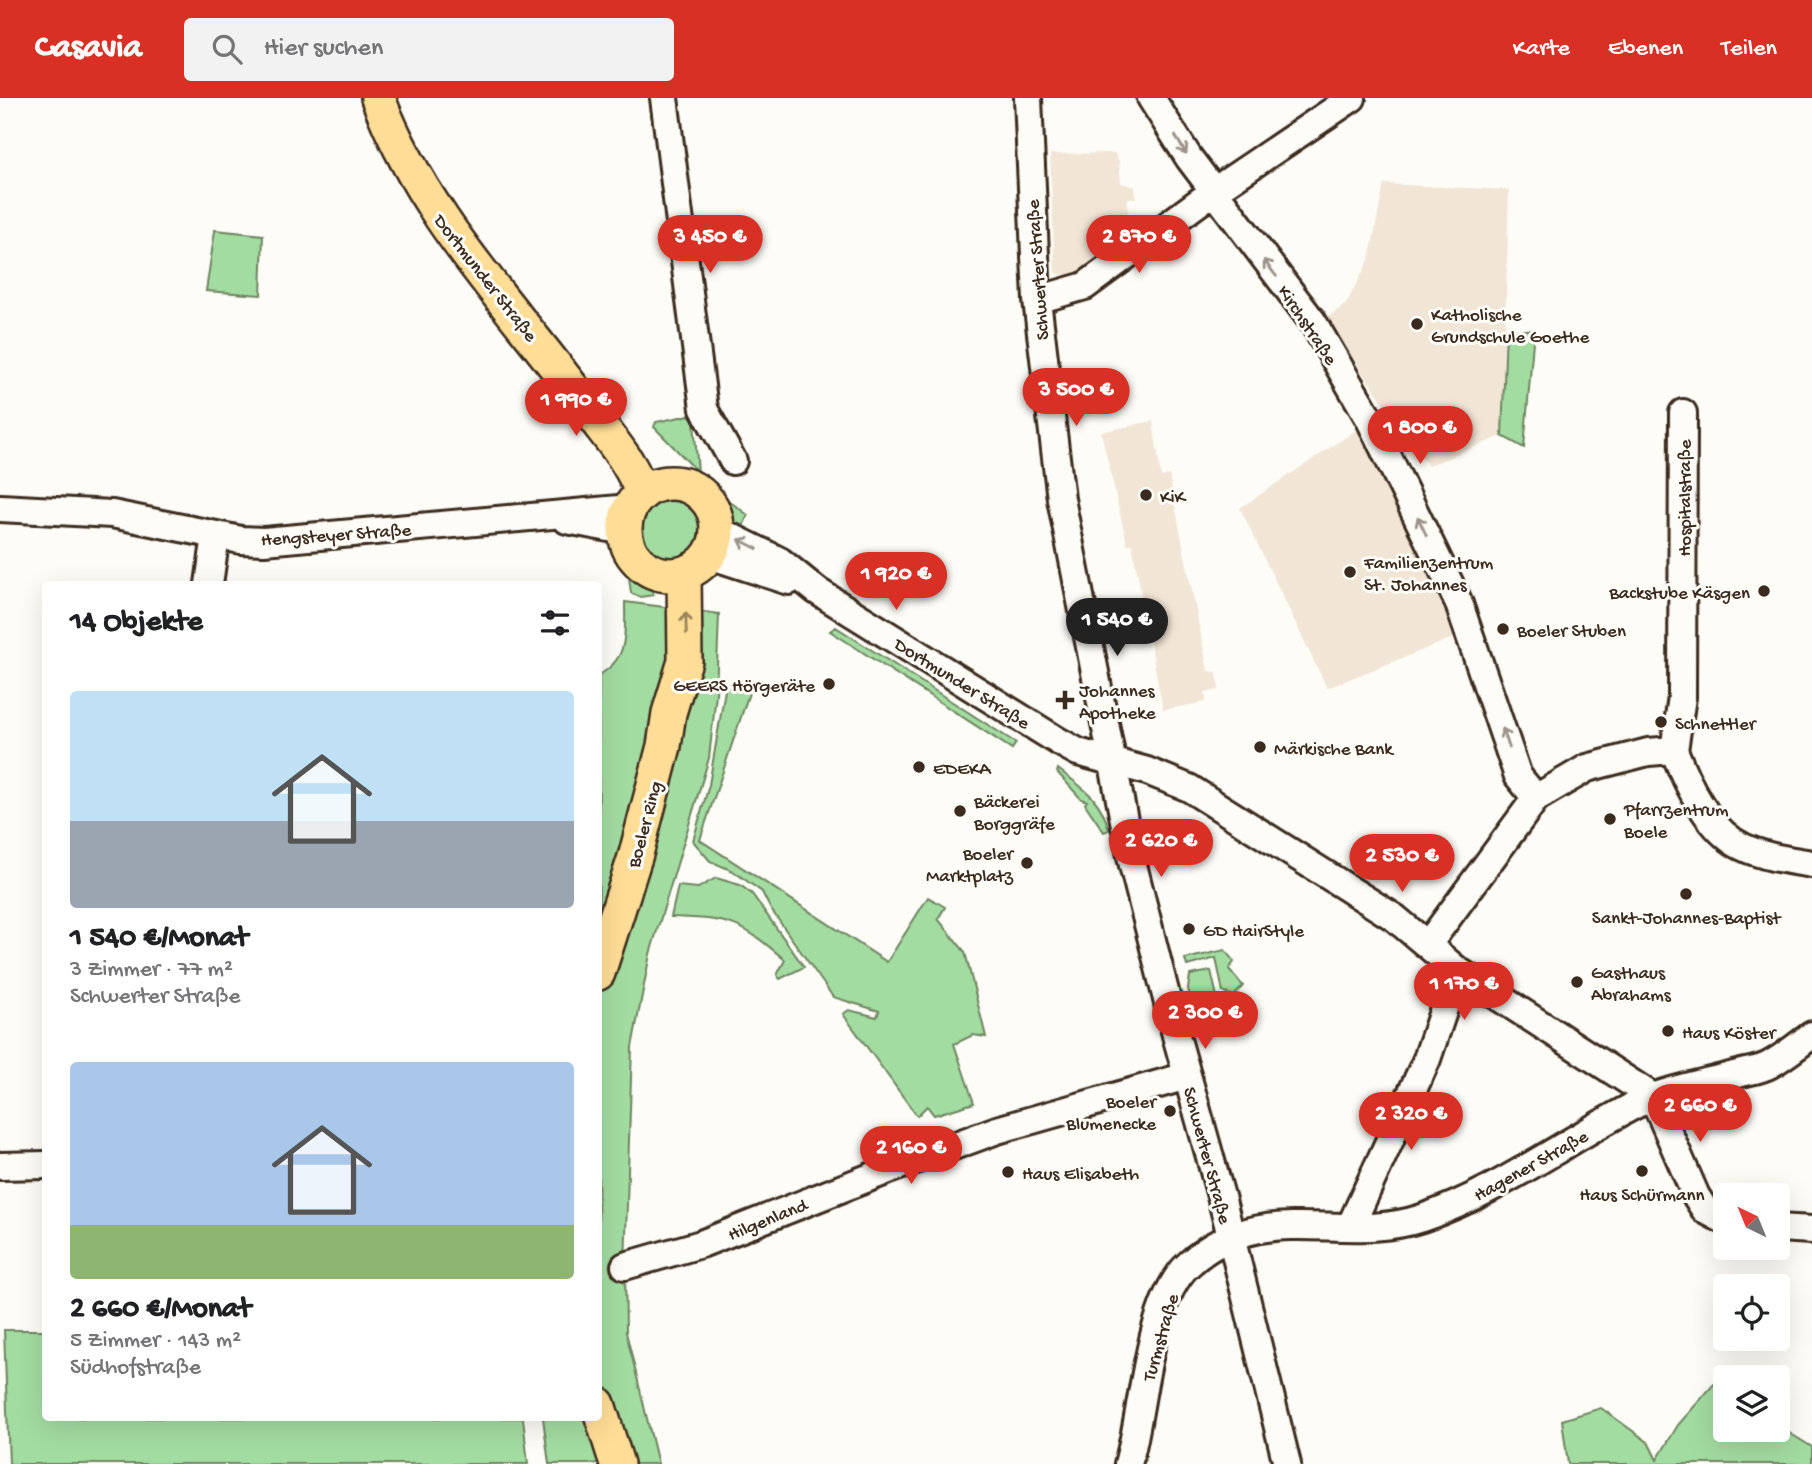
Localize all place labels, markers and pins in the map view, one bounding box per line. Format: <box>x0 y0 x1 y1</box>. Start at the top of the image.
pin: 3 450 € <box>645 216 775 275</box>
pin: 2 870 € <box>1074 216 1204 275</box>
place label: Katholische Grundschule Goethe <box>1431 305 1589 350</box>
marker: Katholische Grundschule Goethe <box>1409 316 1425 332</box>
pin: 3 500 € <box>1011 368 1141 428</box>
pin: 1 990 € <box>511 378 641 438</box>
pin: 1 800 € <box>1355 406 1485 466</box>
marker: KiK <box>1138 487 1154 503</box>
place label: KiK <box>1160 487 1188 510</box>
pin: 1 920 € <box>831 552 961 612</box>
place label: Familienzentrum St. Johannes <box>1363 553 1494 598</box>
marker: Familienzentrum St. Johannes <box>1342 564 1358 580</box>
place label: Backstube Käsgen <box>1608 583 1750 606</box>
marker: Backstube Käsgen <box>1756 583 1772 599</box>
pin: 1 540 € <box>1052 598 1182 658</box>
marker: Boeler Stuben <box>1495 621 1511 637</box>
place label: Boeler Stuben <box>1516 621 1626 644</box>
place label: GEERS Hörgeräte <box>673 676 815 699</box>
marker: GEERS Hörgeräte <box>821 676 837 692</box>
place label: Johannes Apotheke <box>1079 681 1156 726</box>
marker: Johannes Apotheke <box>1057 692 1073 708</box>
marker: Schnettler <box>1653 714 1669 730</box>
place label: Schnettler <box>1675 714 1758 737</box>
marker: Märkische Bank <box>1252 739 1268 755</box>
place label: Märkische Bank <box>1274 739 1394 762</box>
marker: EDEKA <box>911 759 927 775</box>
place label: EDEKA <box>933 759 993 782</box>
place label: Bäckerei Borggräfe <box>973 792 1055 837</box>
place label: Pfarrzentrum Boele <box>1623 800 1729 845</box>
marker: Bäckerei Borggräfe <box>952 803 968 819</box>
marker: Pfarrzentrum Boele <box>1602 811 1618 827</box>
pin: 2 620 € <box>1096 820 1226 879</box>
pin: 2 530 € <box>1337 834 1467 894</box>
place label: Boeler Marktplatz <box>926 844 1015 889</box>
marker: Boeler Marktplatz <box>1019 855 1035 871</box>
marker: Sankt-Johannes-Baptist <box>1678 886 1694 902</box>
place label: Sankt-Johannes-Baptist <box>1592 908 1782 931</box>
marker: GD HairStyle <box>1181 921 1197 937</box>
place label: GD HairStyle <box>1203 921 1304 944</box>
pin: 1 170 € <box>1399 962 1529 1022</box>
place label: Gasthaus Abrahams <box>1591 963 1672 1008</box>
marker: Gasthaus Abrahams <box>1569 974 1585 990</box>
pin: 2 300 € <box>1140 992 1270 1051</box>
marker: Haus Köster <box>1660 1023 1676 1039</box>
place label: Haus Köster <box>1682 1023 1778 1046</box>
pin: 2 660 € <box>1635 1084 1765 1144</box>
place label: Boeler Blumenecke <box>1065 1092 1158 1137</box>
pin: 2 320 € <box>1346 1093 1476 1152</box>
marker: Boeler Blumenecke <box>1162 1103 1178 1119</box>
pin: 2 160 € <box>846 1126 976 1186</box>
marker: Haus Schürmann <box>1634 1163 1650 1179</box>
marker: Haus Elisabeth <box>1000 1164 1016 1180</box>
place label: Haus Elisabeth <box>1022 1164 1139 1187</box>
place label: Haus Schürmann <box>1579 1185 1705 1208</box>

